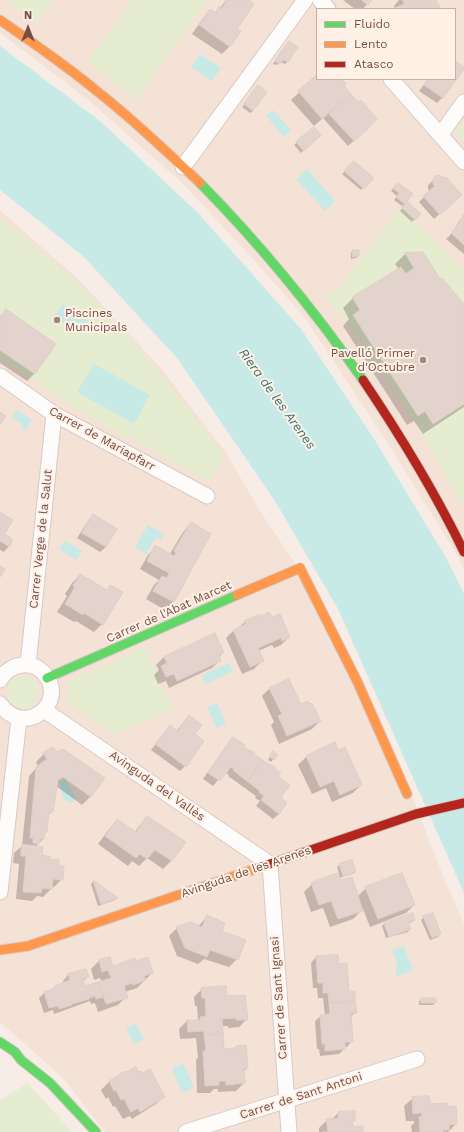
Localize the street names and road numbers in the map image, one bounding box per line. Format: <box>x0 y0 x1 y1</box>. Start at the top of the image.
street label: Carrer de Mariapfarr <box>46 404 158 474</box>
street label: Carrer Verge de la Salut <box>27 469 55 609</box>
street label: Carrer de l'Abat Marcet <box>104 578 234 646</box>
street label: Avinguda del Vallès <box>106 748 208 824</box>
street label: Avinguda de les Arenes <box>179 843 313 901</box>
street label: Carrer de Sant Ignasi <box>268 936 290 1060</box>
street label: Carrer de Sant Antoni <box>238 1069 364 1123</box>

